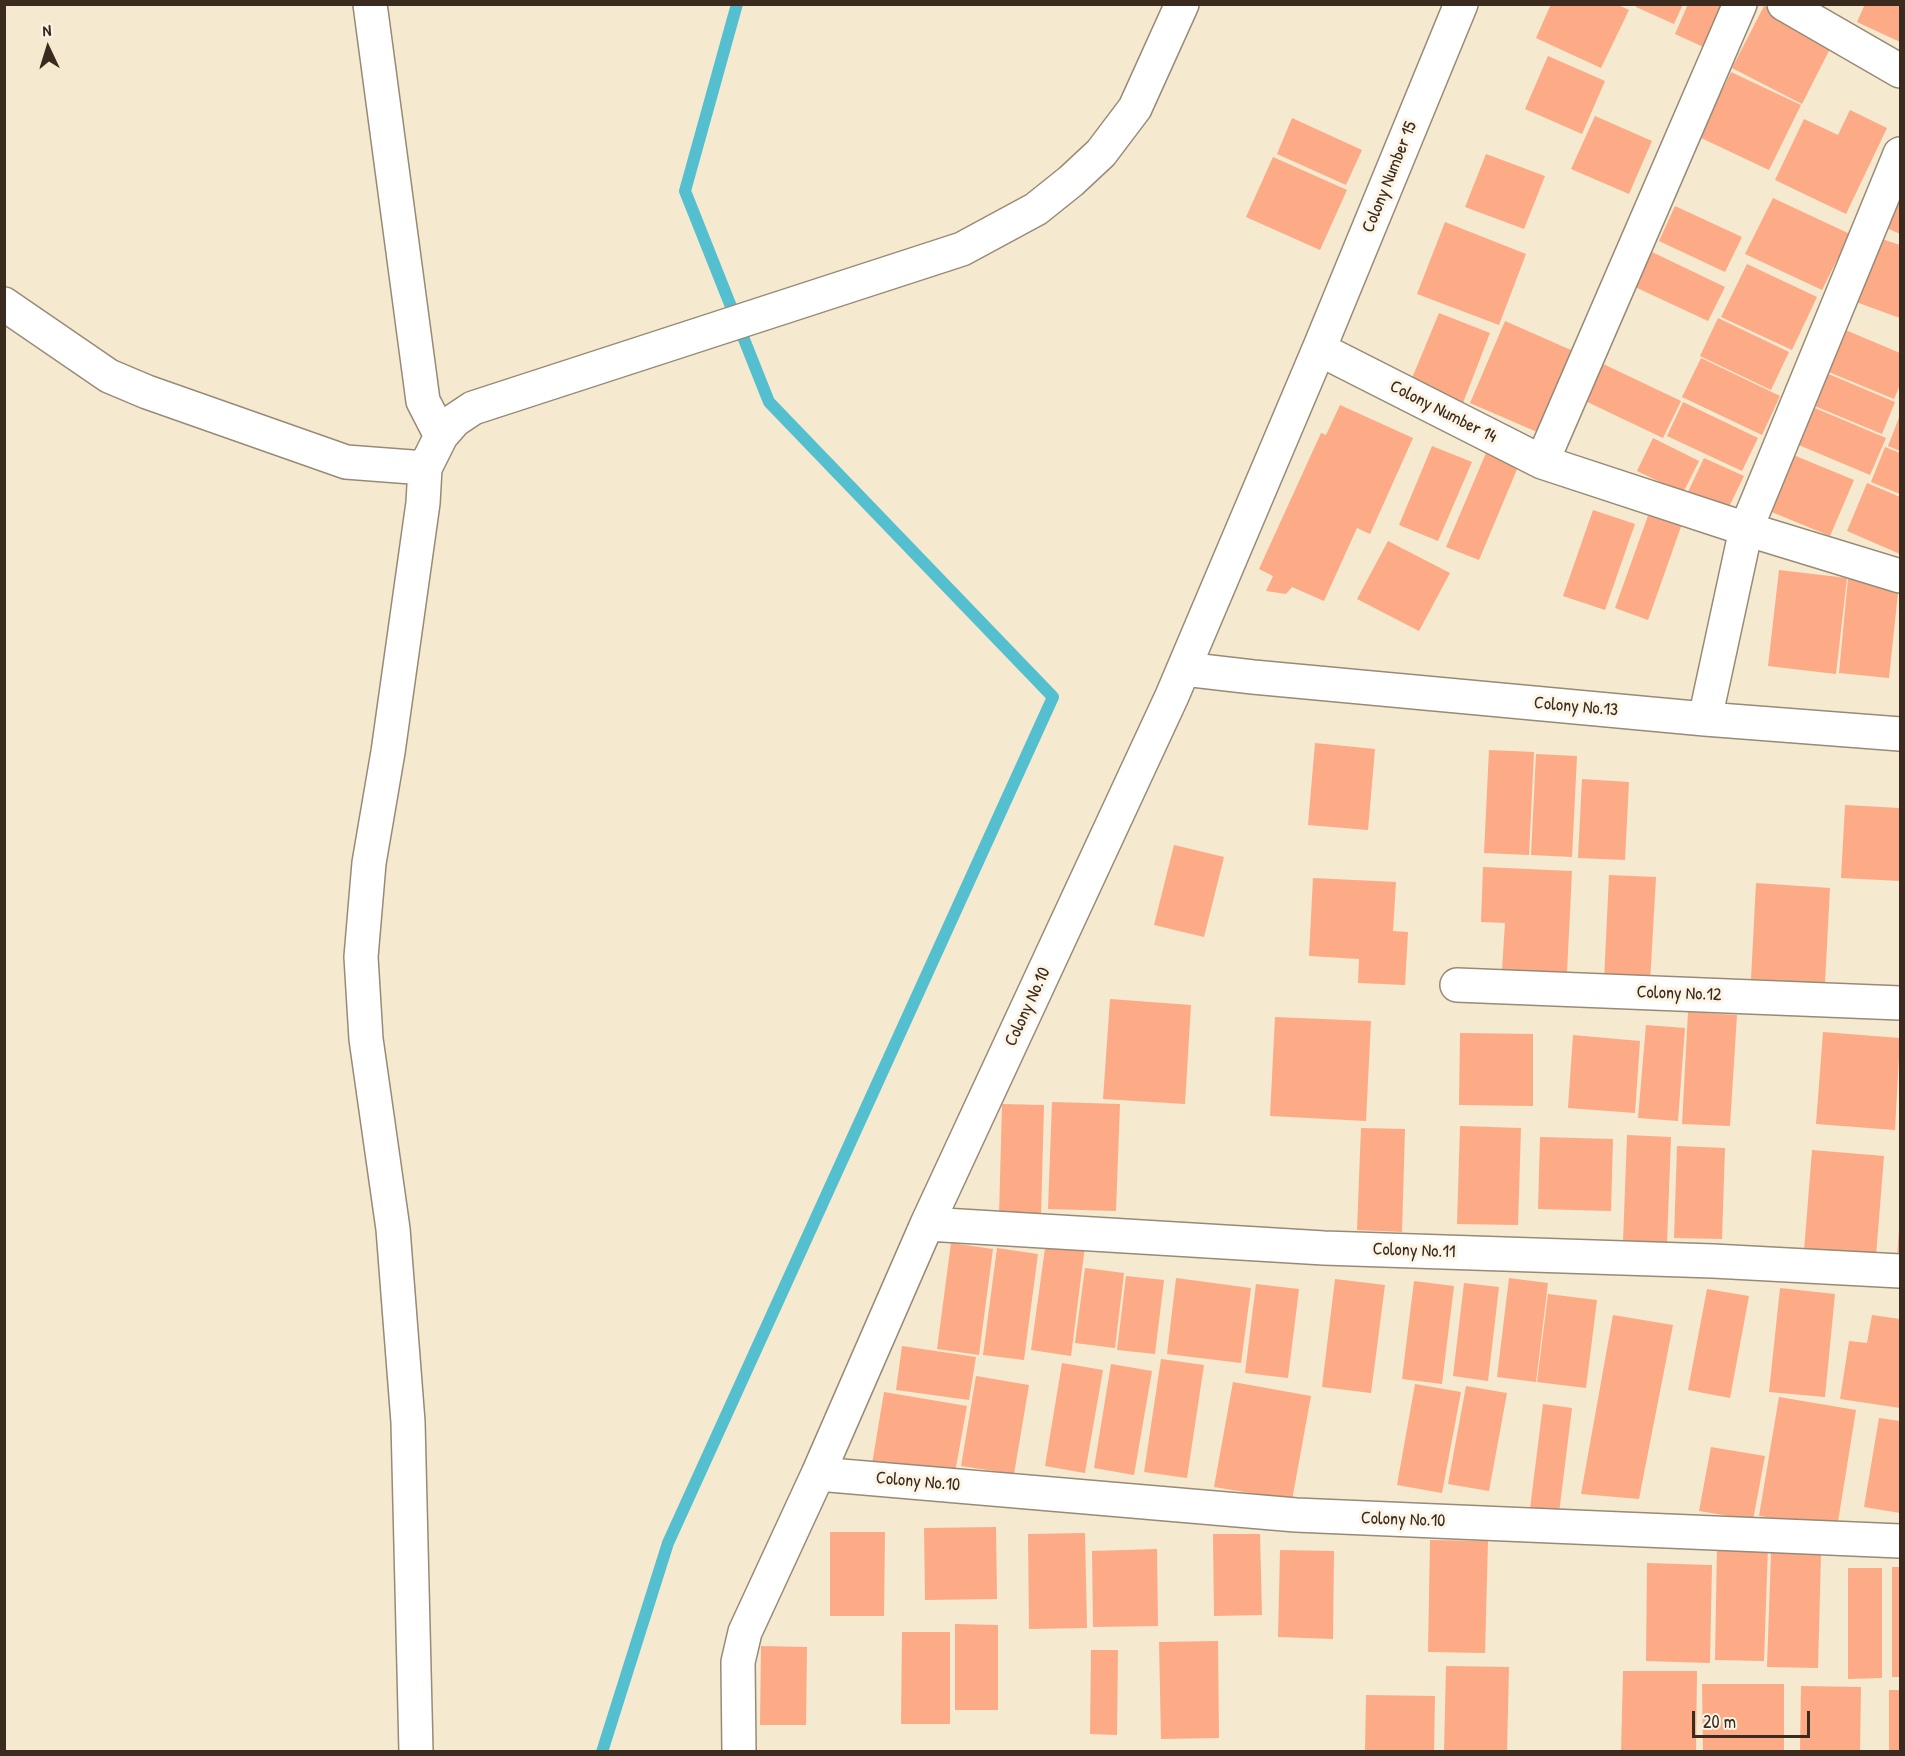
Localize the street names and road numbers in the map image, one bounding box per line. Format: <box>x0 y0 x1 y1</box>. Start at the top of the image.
street label: Colony Number 15 <box>1358 118 1422 236</box>
street label: Colony Number 14 <box>1386 376 1500 448</box>
street label: Colony No.13 <box>1533 693 1619 721</box>
street label: Colony No.10 <box>1000 964 1056 1050</box>
street label: Colony No.12 <box>1636 982 1722 1006</box>
street label: Colony No.11 <box>1372 1239 1456 1263</box>
street label: Colony No.10 <box>875 1468 961 1496</box>
street label: Colony No.10 <box>1360 1508 1446 1532</box>

